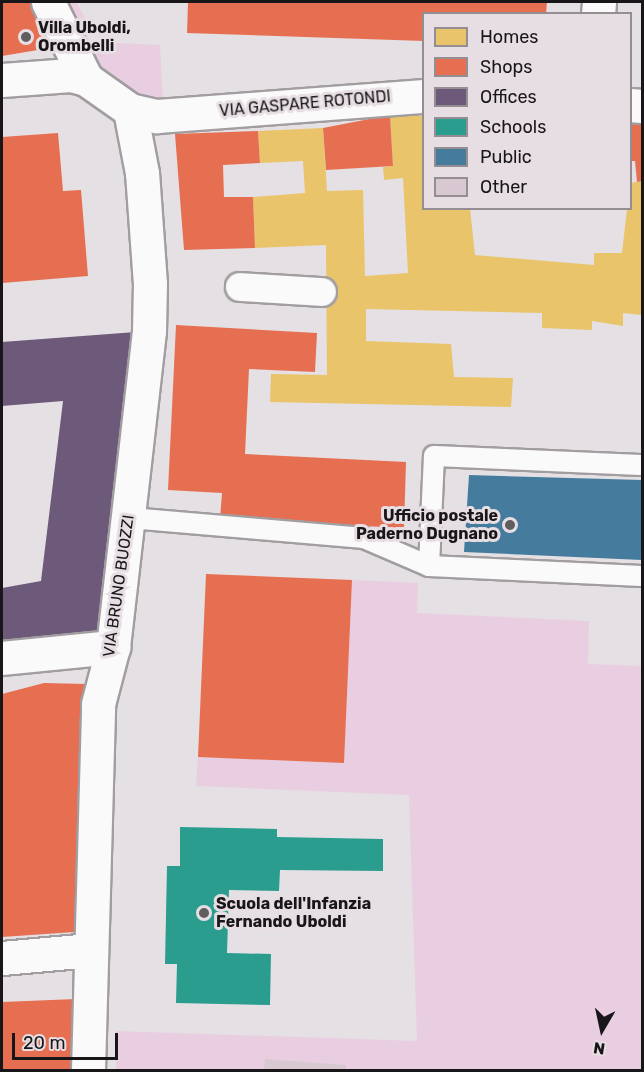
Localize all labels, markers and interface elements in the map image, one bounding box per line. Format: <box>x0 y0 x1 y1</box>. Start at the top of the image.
legend <box>422 12 632 210</box>
place label: Villa Uboldi, Orombelli <box>38 18 131 56</box>
text: Homes <box>480 26 538 48</box>
marker: Villa Uboldi, Orombelli <box>19 30 33 44</box>
text: Shops <box>480 56 532 78</box>
text: Offices <box>480 86 537 108</box>
street label: VIA GASPARE ROTONDI <box>218 87 392 121</box>
text: Schools <box>480 116 546 138</box>
text: Public <box>480 146 532 168</box>
text: Other <box>480 176 527 198</box>
place label: Ufficio postale Paderno Dugnano <box>356 506 498 544</box>
street label: VIA BRUNO BUOZZI <box>99 513 139 659</box>
marker: Ufficio postale Paderno Dugnano <box>503 518 517 532</box>
place label: Scuola dell'Infanzia Fernando Uboldi <box>216 894 371 932</box>
marker: Scuola dell'Infanzia Fernando Uboldi <box>197 906 211 920</box>
north arrow <box>572 1000 632 1060</box>
scale bar <box>15 1021 122 1059</box>
text: 20 m <box>23 1032 65 1054</box>
text: N <box>592 1038 606 1059</box>

